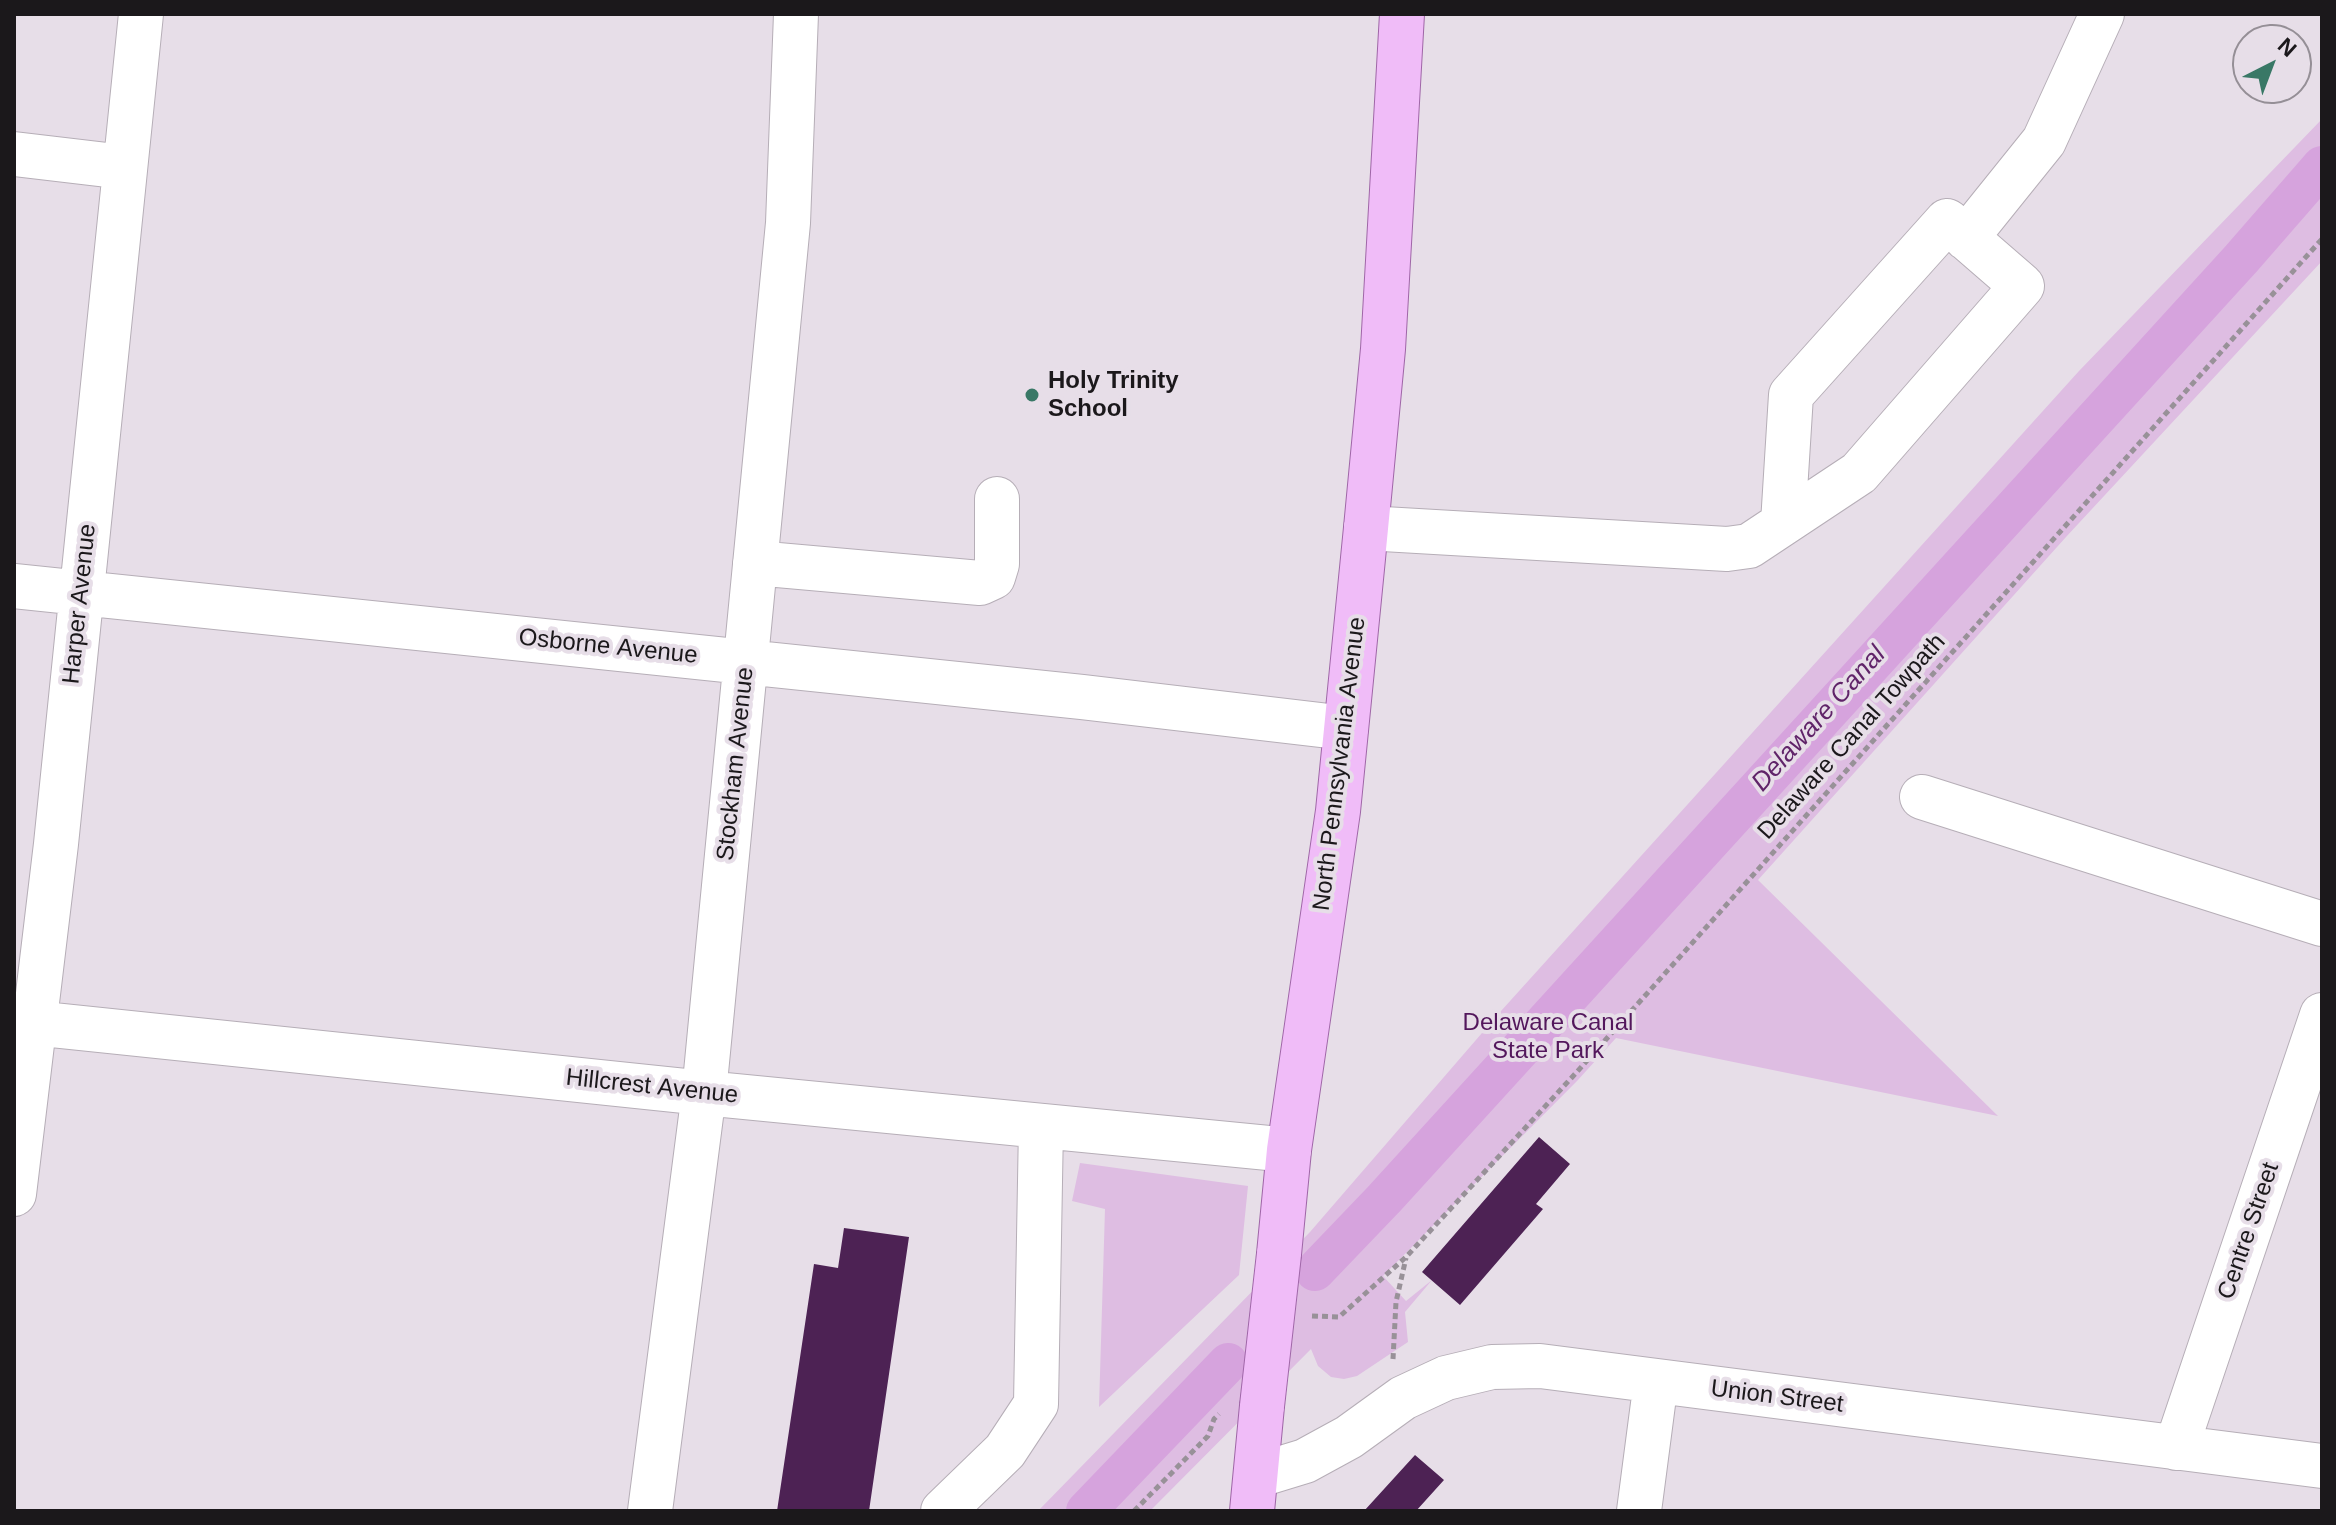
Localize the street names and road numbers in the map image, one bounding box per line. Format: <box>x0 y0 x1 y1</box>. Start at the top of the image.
street label: Harper Avenue <box>57 522 103 686</box>
street label: North Pennsylvania Avenue <box>1308 615 1372 913</box>
street label: Osborne Avenue <box>517 623 699 671</box>
street label: Delaware Canal Towpath <box>1752 628 1952 846</box>
street label: Stockham Avenue <box>712 666 760 862</box>
street label: Hillcrest Avenue <box>564 1064 740 1110</box>
street label: Centre Street <box>2212 1159 2286 1303</box>
street label: Union Street <box>1709 1375 1845 1419</box>

